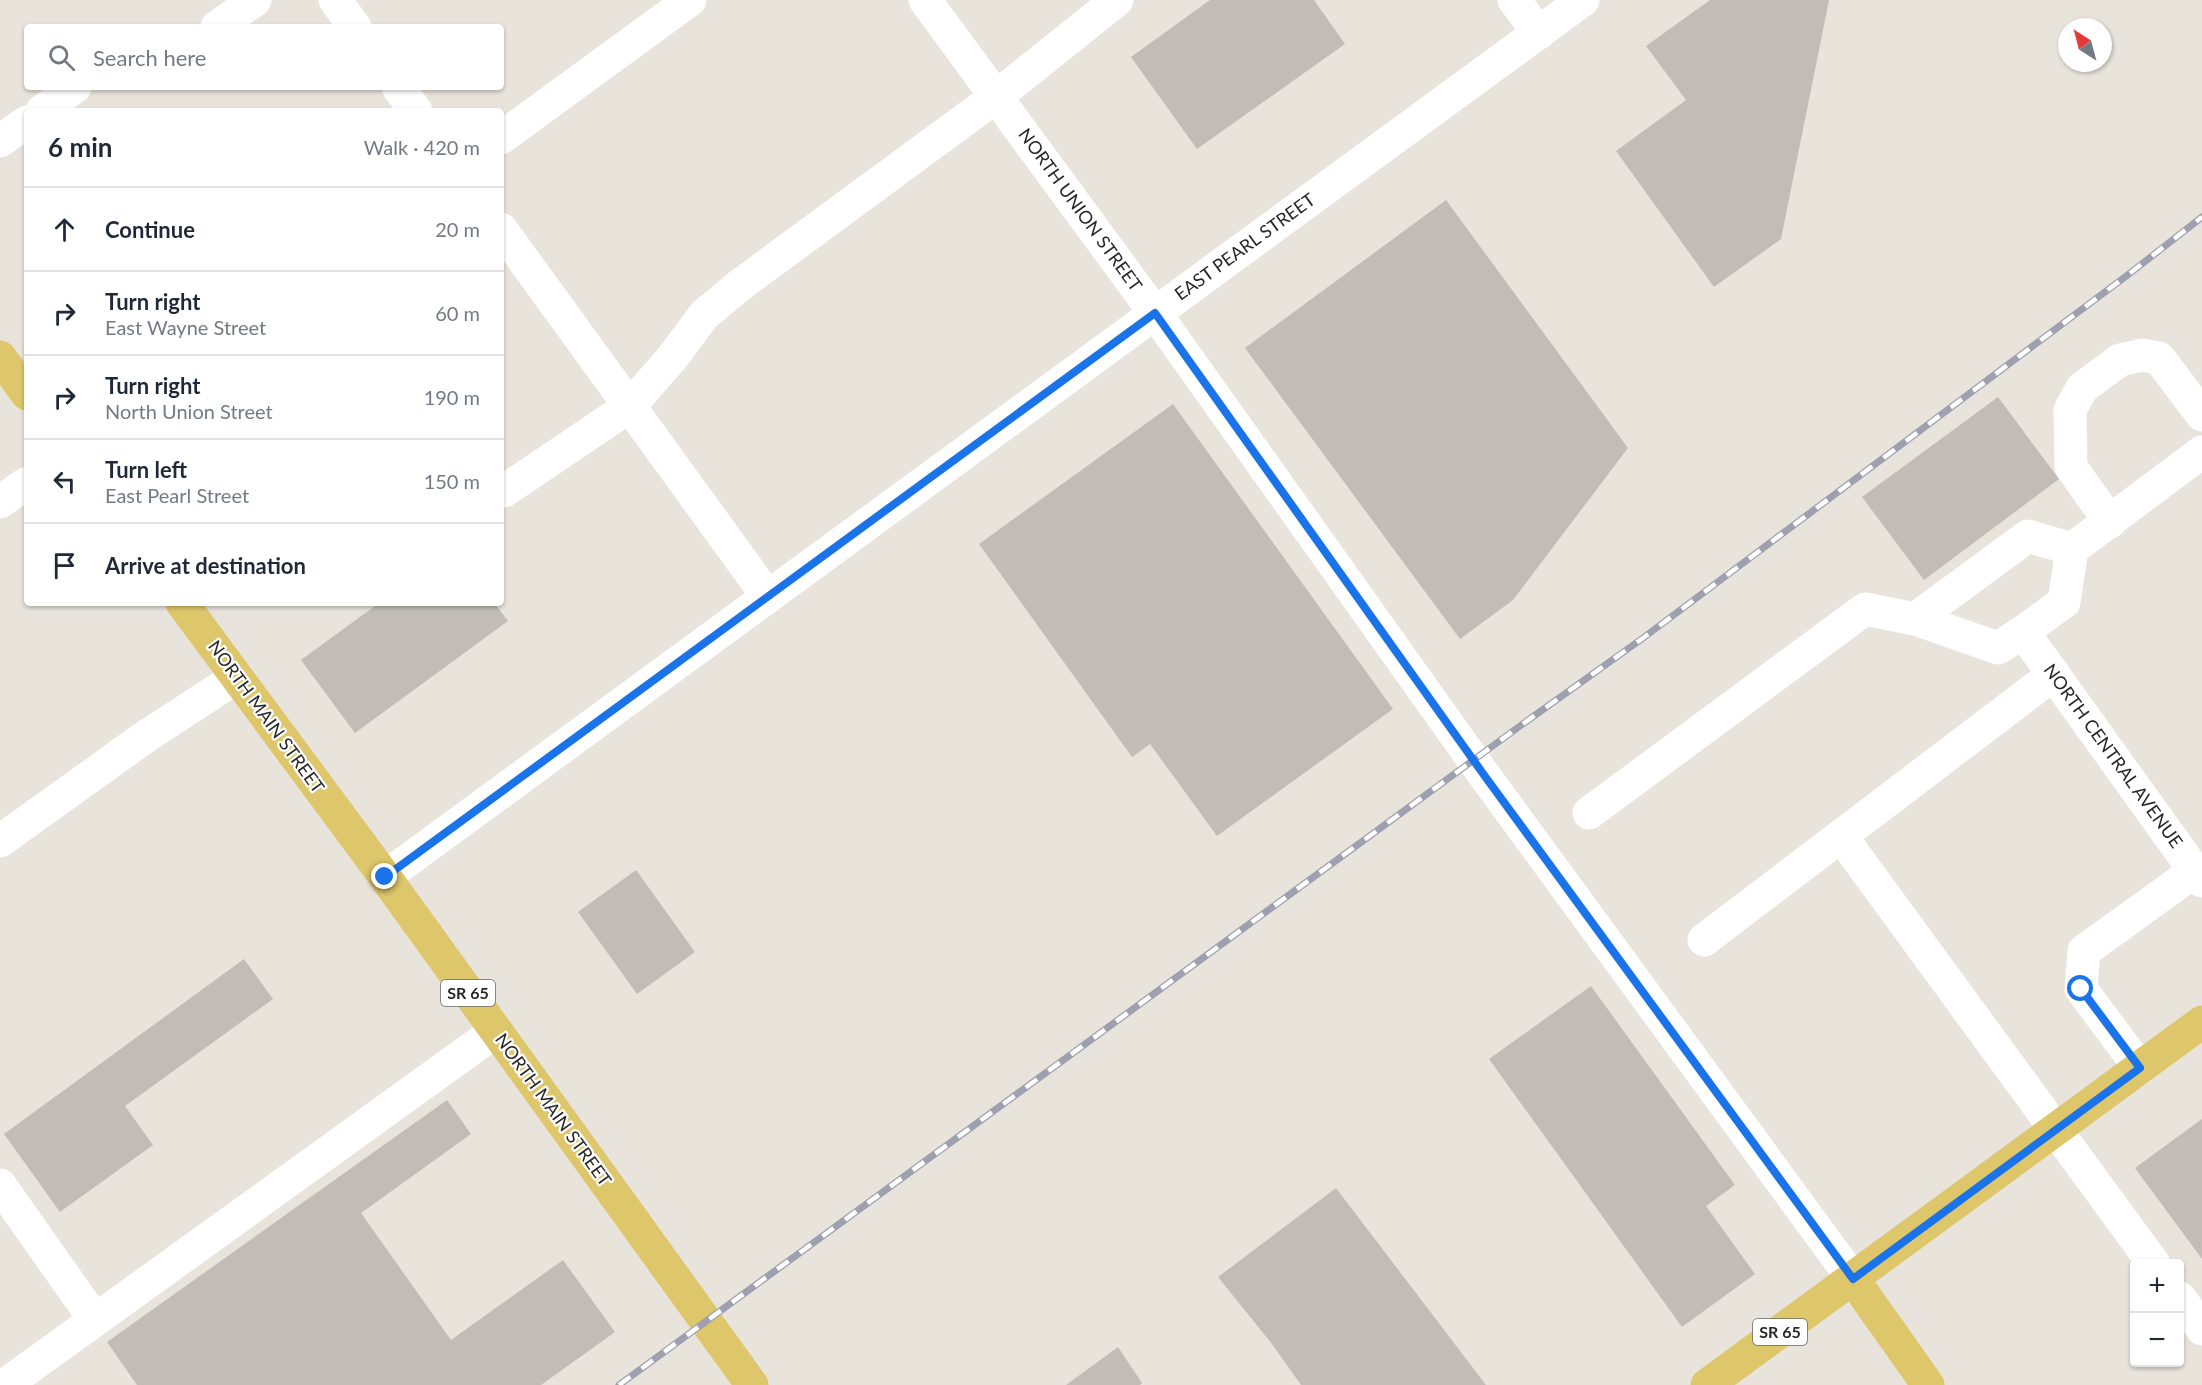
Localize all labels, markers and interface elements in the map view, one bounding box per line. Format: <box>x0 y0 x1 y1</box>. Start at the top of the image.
north arrow <box>2058 18 2112 72</box>
search box <box>24 24 504 90</box>
icon: search <box>45 41 78 74</box>
text: Search here <box>93 44 206 71</box>
street label: NORTH UNION STREET <box>1014 124 1147 295</box>
text: 6 min <box>48 131 112 163</box>
text: Walk · 420 m <box>364 135 480 159</box>
street label: EAST PEARL STREET <box>1170 188 1319 305</box>
icon: ahead <box>48 213 81 246</box>
text: Continue <box>105 216 195 243</box>
text: 20 m <box>435 217 480 241</box>
text: Turn right <box>105 288 200 315</box>
icon: right <box>48 297 81 330</box>
text: 60 m <box>435 301 480 325</box>
text: East Wayne Street <box>105 315 266 339</box>
text: Turn right <box>105 372 200 399</box>
icon: right <box>48 381 81 414</box>
text: 190 m <box>424 385 480 409</box>
text: North Union Street <box>105 399 273 423</box>
text: Turn left <box>105 456 187 483</box>
icon: left <box>48 465 81 498</box>
text: 150 m <box>424 469 480 493</box>
text: East Pearl Street <box>105 483 249 507</box>
icon: arrive <box>48 549 81 582</box>
text: Arrive at destination <box>105 552 306 579</box>
street label: NORTH MAIN STREET <box>204 636 330 797</box>
street label: NORTH CENTRAL AVENUE <box>2040 659 2188 852</box>
route end <box>371 863 397 889</box>
route start <box>2067 975 2093 1001</box>
road number: SR 65 <box>441 980 495 1006</box>
street label: NORTH MAIN STREET <box>491 1029 617 1190</box>
map controls <box>2130 1259 2184 1367</box>
button: + <box>2130 1259 2184 1313</box>
button: − <box>2130 1313 2184 1367</box>
road number: SR 65 <box>1753 1319 1807 1345</box>

